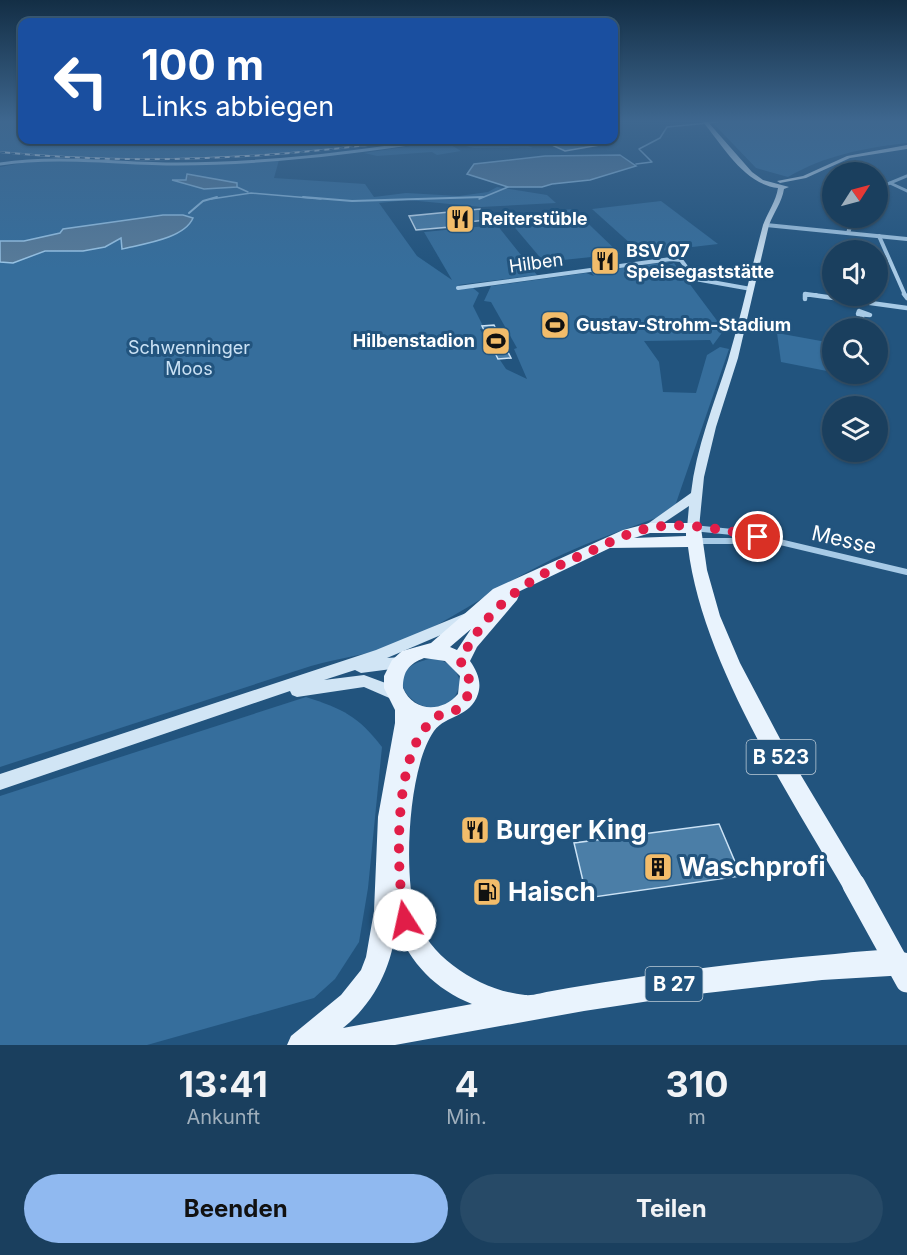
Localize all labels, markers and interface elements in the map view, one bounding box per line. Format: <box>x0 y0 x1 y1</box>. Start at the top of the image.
text: 100 m <box>141 39 264 90</box>
icon: left <box>42 42 120 120</box>
text: Links abbiegen <box>141 90 334 123</box>
north arrow <box>822 162 888 228</box>
map controls <box>822 162 888 462</box>
restaurant icon: Reiterstüble <box>444 203 476 235</box>
place label: Reiterstüble <box>481 208 588 229</box>
place label: BSV 07 Speisegaststätte <box>626 240 774 282</box>
button: sound <box>822 240 888 306</box>
restaurant icon: BSV 07 Speisegaststätte <box>589 245 621 277</box>
street label: Hilben <box>508 248 564 277</box>
sports icon: Gustav-Strohm-Stadium <box>539 309 571 341</box>
place label: Gustav-Strohm-Stadium <box>576 314 791 335</box>
button: search <box>822 318 888 384</box>
sports icon: Hilbenstadion <box>480 325 512 357</box>
place label: Hilbenstadion <box>353 330 475 351</box>
park label: Schwenninger Moos <box>128 337 250 379</box>
button: layers <box>822 396 888 462</box>
pin <box>732 511 783 562</box>
icon: arrive <box>741 520 774 553</box>
street label: Messe <box>809 520 879 559</box>
road number: B 523 <box>746 740 816 774</box>
restaurant icon: Burger King <box>459 814 491 846</box>
place label: Burger King <box>496 814 647 845</box>
building icon: Waschprofi <box>642 851 674 883</box>
place label: Waschprofi <box>679 851 826 882</box>
fuel station icon: Haisch <box>471 876 503 908</box>
place label: Haisch <box>508 876 596 907</box>
position arrow <box>373 888 437 952</box>
road number: B 27 <box>646 967 702 1001</box>
text: 13:41 <box>179 1062 268 1106</box>
text: 4 <box>454 1062 479 1106</box>
text: 310 <box>665 1062 728 1106</box>
text: Ankunft <box>186 1105 260 1129</box>
text: Min. <box>446 1105 487 1129</box>
text: m <box>688 1105 706 1129</box>
button: Beenden <box>24 1174 448 1243</box>
button: Teilen <box>460 1174 883 1243</box>

